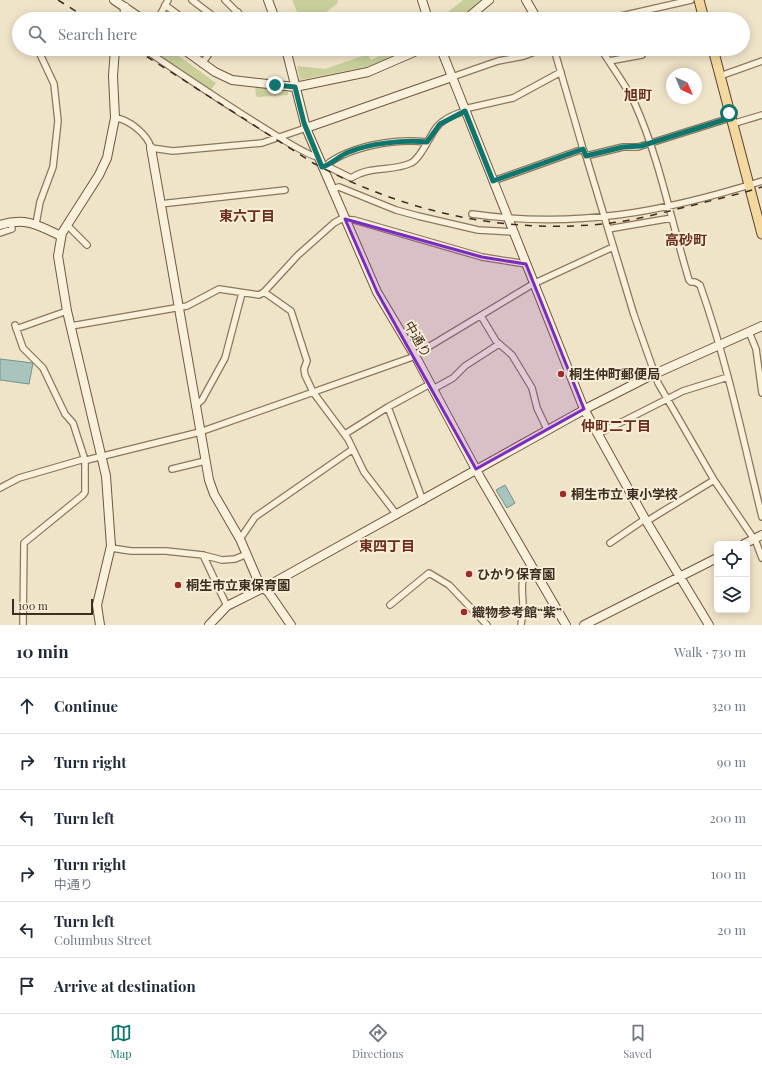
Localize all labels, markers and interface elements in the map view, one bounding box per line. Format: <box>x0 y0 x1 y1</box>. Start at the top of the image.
search box <box>12 12 750 56</box>
icon: search <box>26 23 48 45</box>
text: Search here <box>58 24 137 44</box>
north arrow <box>666 68 702 104</box>
route end <box>266 76 284 94</box>
district label: 旭町 <box>624 85 652 104</box>
route start <box>720 104 738 122</box>
district label: 東六丁目 <box>219 206 275 225</box>
district label: 高砂町 <box>665 230 707 249</box>
street label: 中通り <box>401 318 436 360</box>
place label: 桐生仲町郵便局 <box>569 365 660 382</box>
marker: 桐生仲町郵便局 <box>556 369 566 379</box>
district label: 仲町二丁目 <box>581 416 651 435</box>
place label: 桐生市立 東小学校 <box>571 485 678 502</box>
marker: 桐生市立 東小学校 <box>558 489 568 499</box>
district label: 東四丁目 <box>359 536 415 555</box>
map controls <box>714 541 750 613</box>
button: locate <box>714 541 750 577</box>
place label: ひかり保育園 <box>477 565 555 582</box>
marker: ひかり保育園 <box>464 569 474 579</box>
place label: 桐生市立東保育園 <box>186 576 290 593</box>
button: layers <box>714 577 750 613</box>
marker: 桐生市立東保育園 <box>173 580 183 590</box>
scale bar <box>12 597 93 616</box>
text: 100 m <box>18 598 48 613</box>
place label: 織物参考館“紫” <box>472 603 562 620</box>
marker: 織物参考館“紫” <box>459 607 469 617</box>
text: 10 min <box>16 640 69 662</box>
text: Walk · 730 m <box>674 643 746 660</box>
icon: ahead <box>16 695 38 717</box>
text: Continue <box>54 696 118 716</box>
text: 320 m <box>711 697 746 714</box>
icon: right <box>16 751 38 773</box>
text: Turn right <box>54 752 127 772</box>
text: 90 m <box>717 753 746 770</box>
icon: left <box>16 807 38 829</box>
text: Turn left <box>54 808 115 828</box>
text: 200 m <box>709 809 746 826</box>
text: Turn right <box>54 854 127 874</box>
icon: right <box>16 863 38 885</box>
text: 100 m <box>711 865 746 882</box>
text: 中通り <box>54 875 93 892</box>
text: Turn left <box>54 911 115 931</box>
icon: left <box>16 919 38 941</box>
text: 20 m <box>717 921 746 938</box>
text: Columbus Street <box>54 931 152 948</box>
icon: arrive <box>16 975 38 997</box>
text: Arrive at destination <box>54 976 196 996</box>
tab: Map <box>110 1022 132 1061</box>
tab: Directions <box>352 1022 403 1061</box>
tab: Saved <box>623 1022 652 1061</box>

